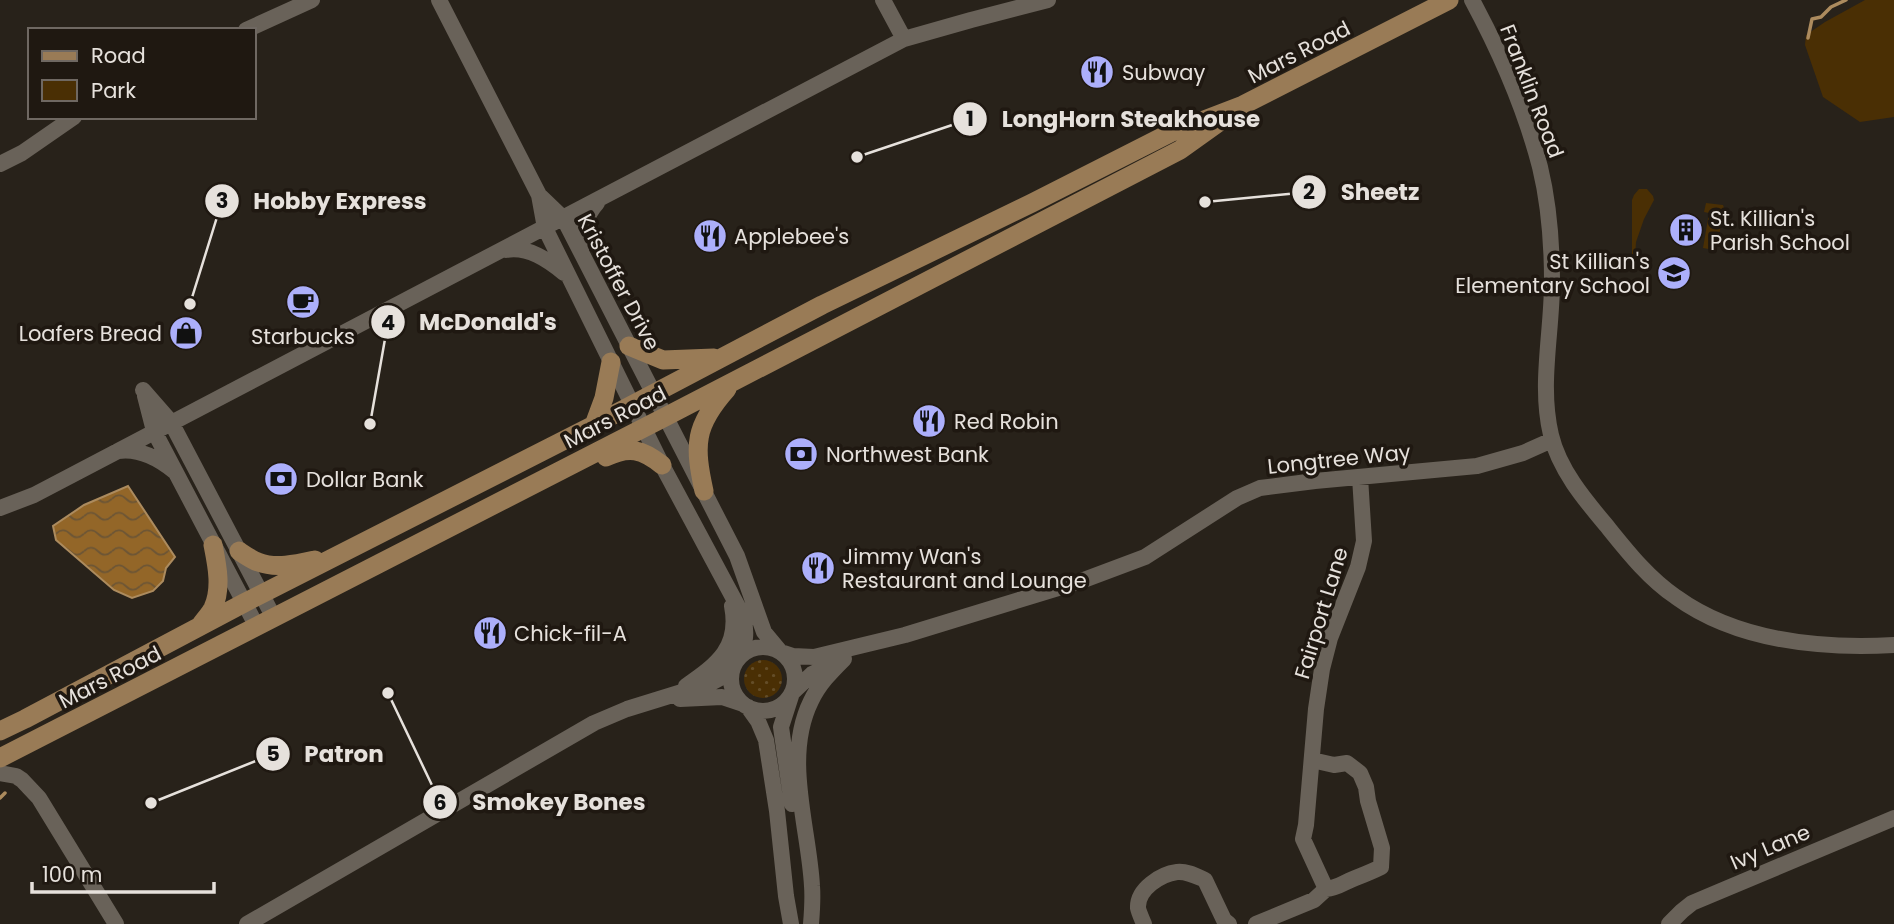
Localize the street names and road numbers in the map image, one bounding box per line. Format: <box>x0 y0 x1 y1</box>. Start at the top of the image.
street label: Mars Road <box>1243 14 1355 90</box>
street label: Franklin Road <box>1493 20 1571 162</box>
street label: Kristoffer Drive <box>571 209 667 355</box>
street label: Mars Road <box>559 379 671 455</box>
street label: Longtree Way <box>1266 437 1412 481</box>
street label: Fairport Lane <box>1287 544 1355 682</box>
street label: Mars Road <box>54 639 166 715</box>
street label: Ivy Lane <box>1726 817 1814 877</box>

